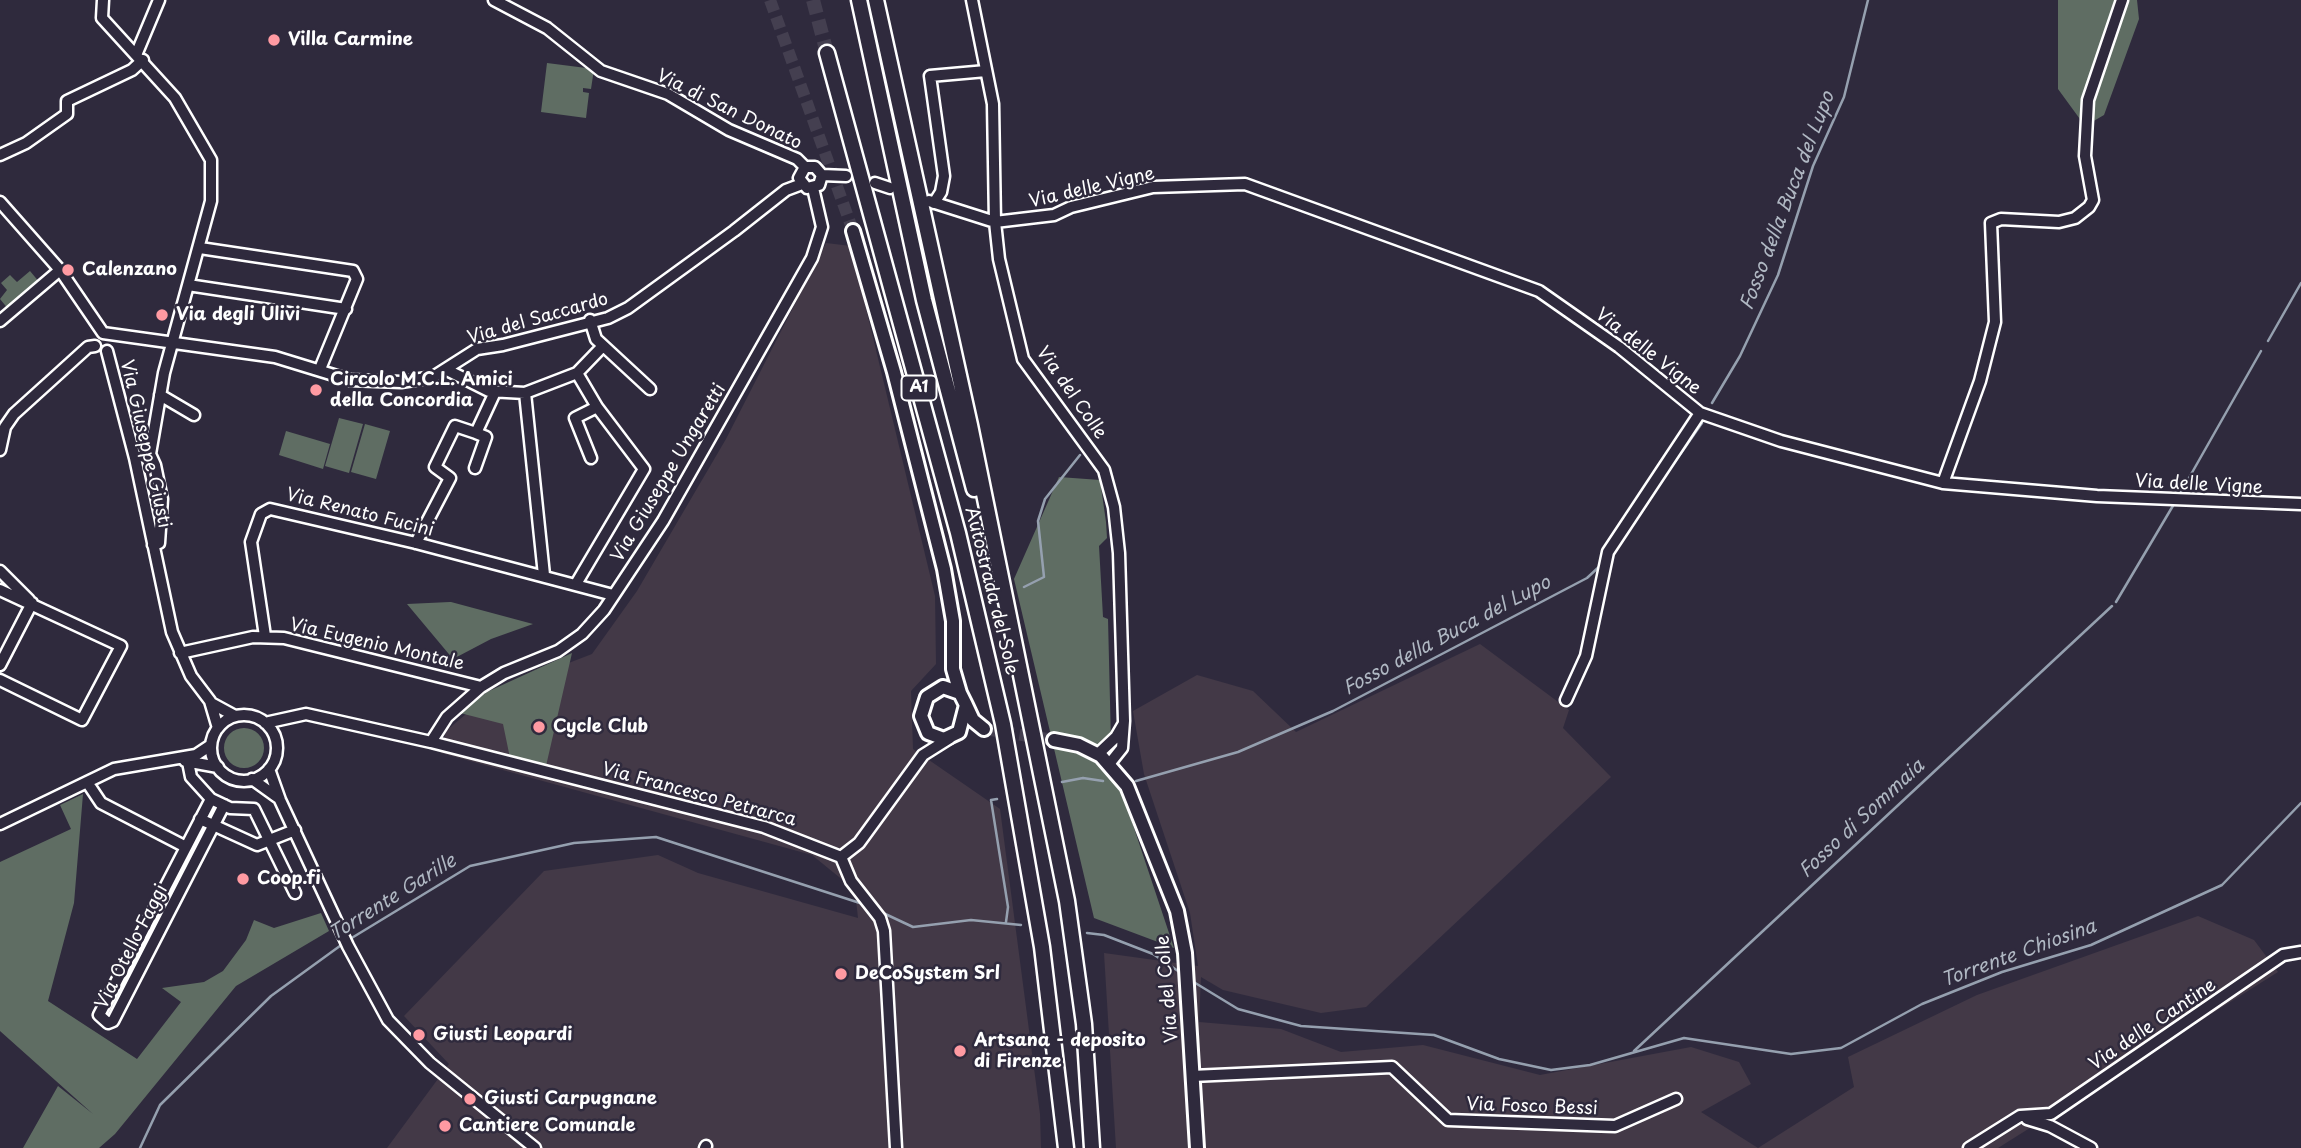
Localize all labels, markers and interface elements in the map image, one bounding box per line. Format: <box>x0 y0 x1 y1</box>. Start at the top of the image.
place label: Villa Carmine <box>288 29 413 51</box>
marker: Villa Carmine <box>266 32 282 48</box>
street label: Via di San Donato <box>653 65 805 155</box>
water label: Fosso della Buca del Lupo <box>1736 89 1840 313</box>
street label: Via delle Vigne <box>1027 163 1157 213</box>
place label: Calenzano <box>82 259 177 281</box>
marker: Calenzano <box>60 262 76 278</box>
street label: Via del Saccardo <box>465 289 611 349</box>
place label: Via degli Ulivi <box>176 304 300 326</box>
street label: Via delle Vigne <box>1591 304 1705 400</box>
marker: Via degli Ulivi <box>154 307 170 323</box>
street label: Via del Colle <box>1031 343 1111 443</box>
street label: Via Giuseppe Giusti <box>115 358 175 530</box>
place label: Circolo M.C.L. Amici della Concordia <box>330 369 513 412</box>
road number: A1 <box>902 376 936 400</box>
street label: Via Giuseppe Ungaretti <box>607 380 731 566</box>
marker: Circolo M.C.L. Amici della Concordia <box>308 382 324 398</box>
street label: Via delle Vigne <box>2134 471 2264 499</box>
street label: Via Renato Fucini <box>284 484 436 542</box>
street label: Autostrada del Sole <box>960 505 1022 677</box>
water label: Fosso della Buca del Lupo <box>1339 572 1555 700</box>
street label: Via Eugenio Montale <box>288 614 466 676</box>
place label: Cycle Club <box>553 716 648 738</box>
marker: Cycle Club <box>531 719 547 735</box>
water label: Fosso di Sommaia <box>1795 755 1929 883</box>
street label: Via Francesco Petrarca <box>600 759 798 831</box>
water label: Torrente Garille <box>326 850 460 946</box>
place label: Coop.fi <box>257 868 321 890</box>
marker: Coop.fi <box>235 871 251 887</box>
street label: Via Otello Faggi <box>91 881 173 1013</box>
water label: Torrente Chiosina <box>1939 915 2099 993</box>
street label: Via del Colle <box>1153 934 1183 1044</box>
place label: DeCoSystem Srl <box>855 963 1000 985</box>
marker: DeCoSystem Srl <box>833 966 849 982</box>
street label: Via delle Cantine <box>2086 975 2220 1075</box>
place label: Giusti Leopardi <box>433 1024 572 1046</box>
marker: Giusti Leopardi <box>411 1027 427 1043</box>
place label: Artsana - deposito di Firenze <box>974 1030 1146 1072</box>
marker: Artsana - deposito di Firenze <box>952 1043 968 1059</box>
place label: Giusti Carpugnane <box>484 1088 657 1110</box>
marker: Giusti Carpugnane <box>462 1091 478 1107</box>
street label: Via Fosco Bessi <box>1466 1094 1598 1120</box>
place label: Cantiere Comunale <box>459 1115 636 1137</box>
marker: Cantiere Comunale <box>437 1118 453 1134</box>

